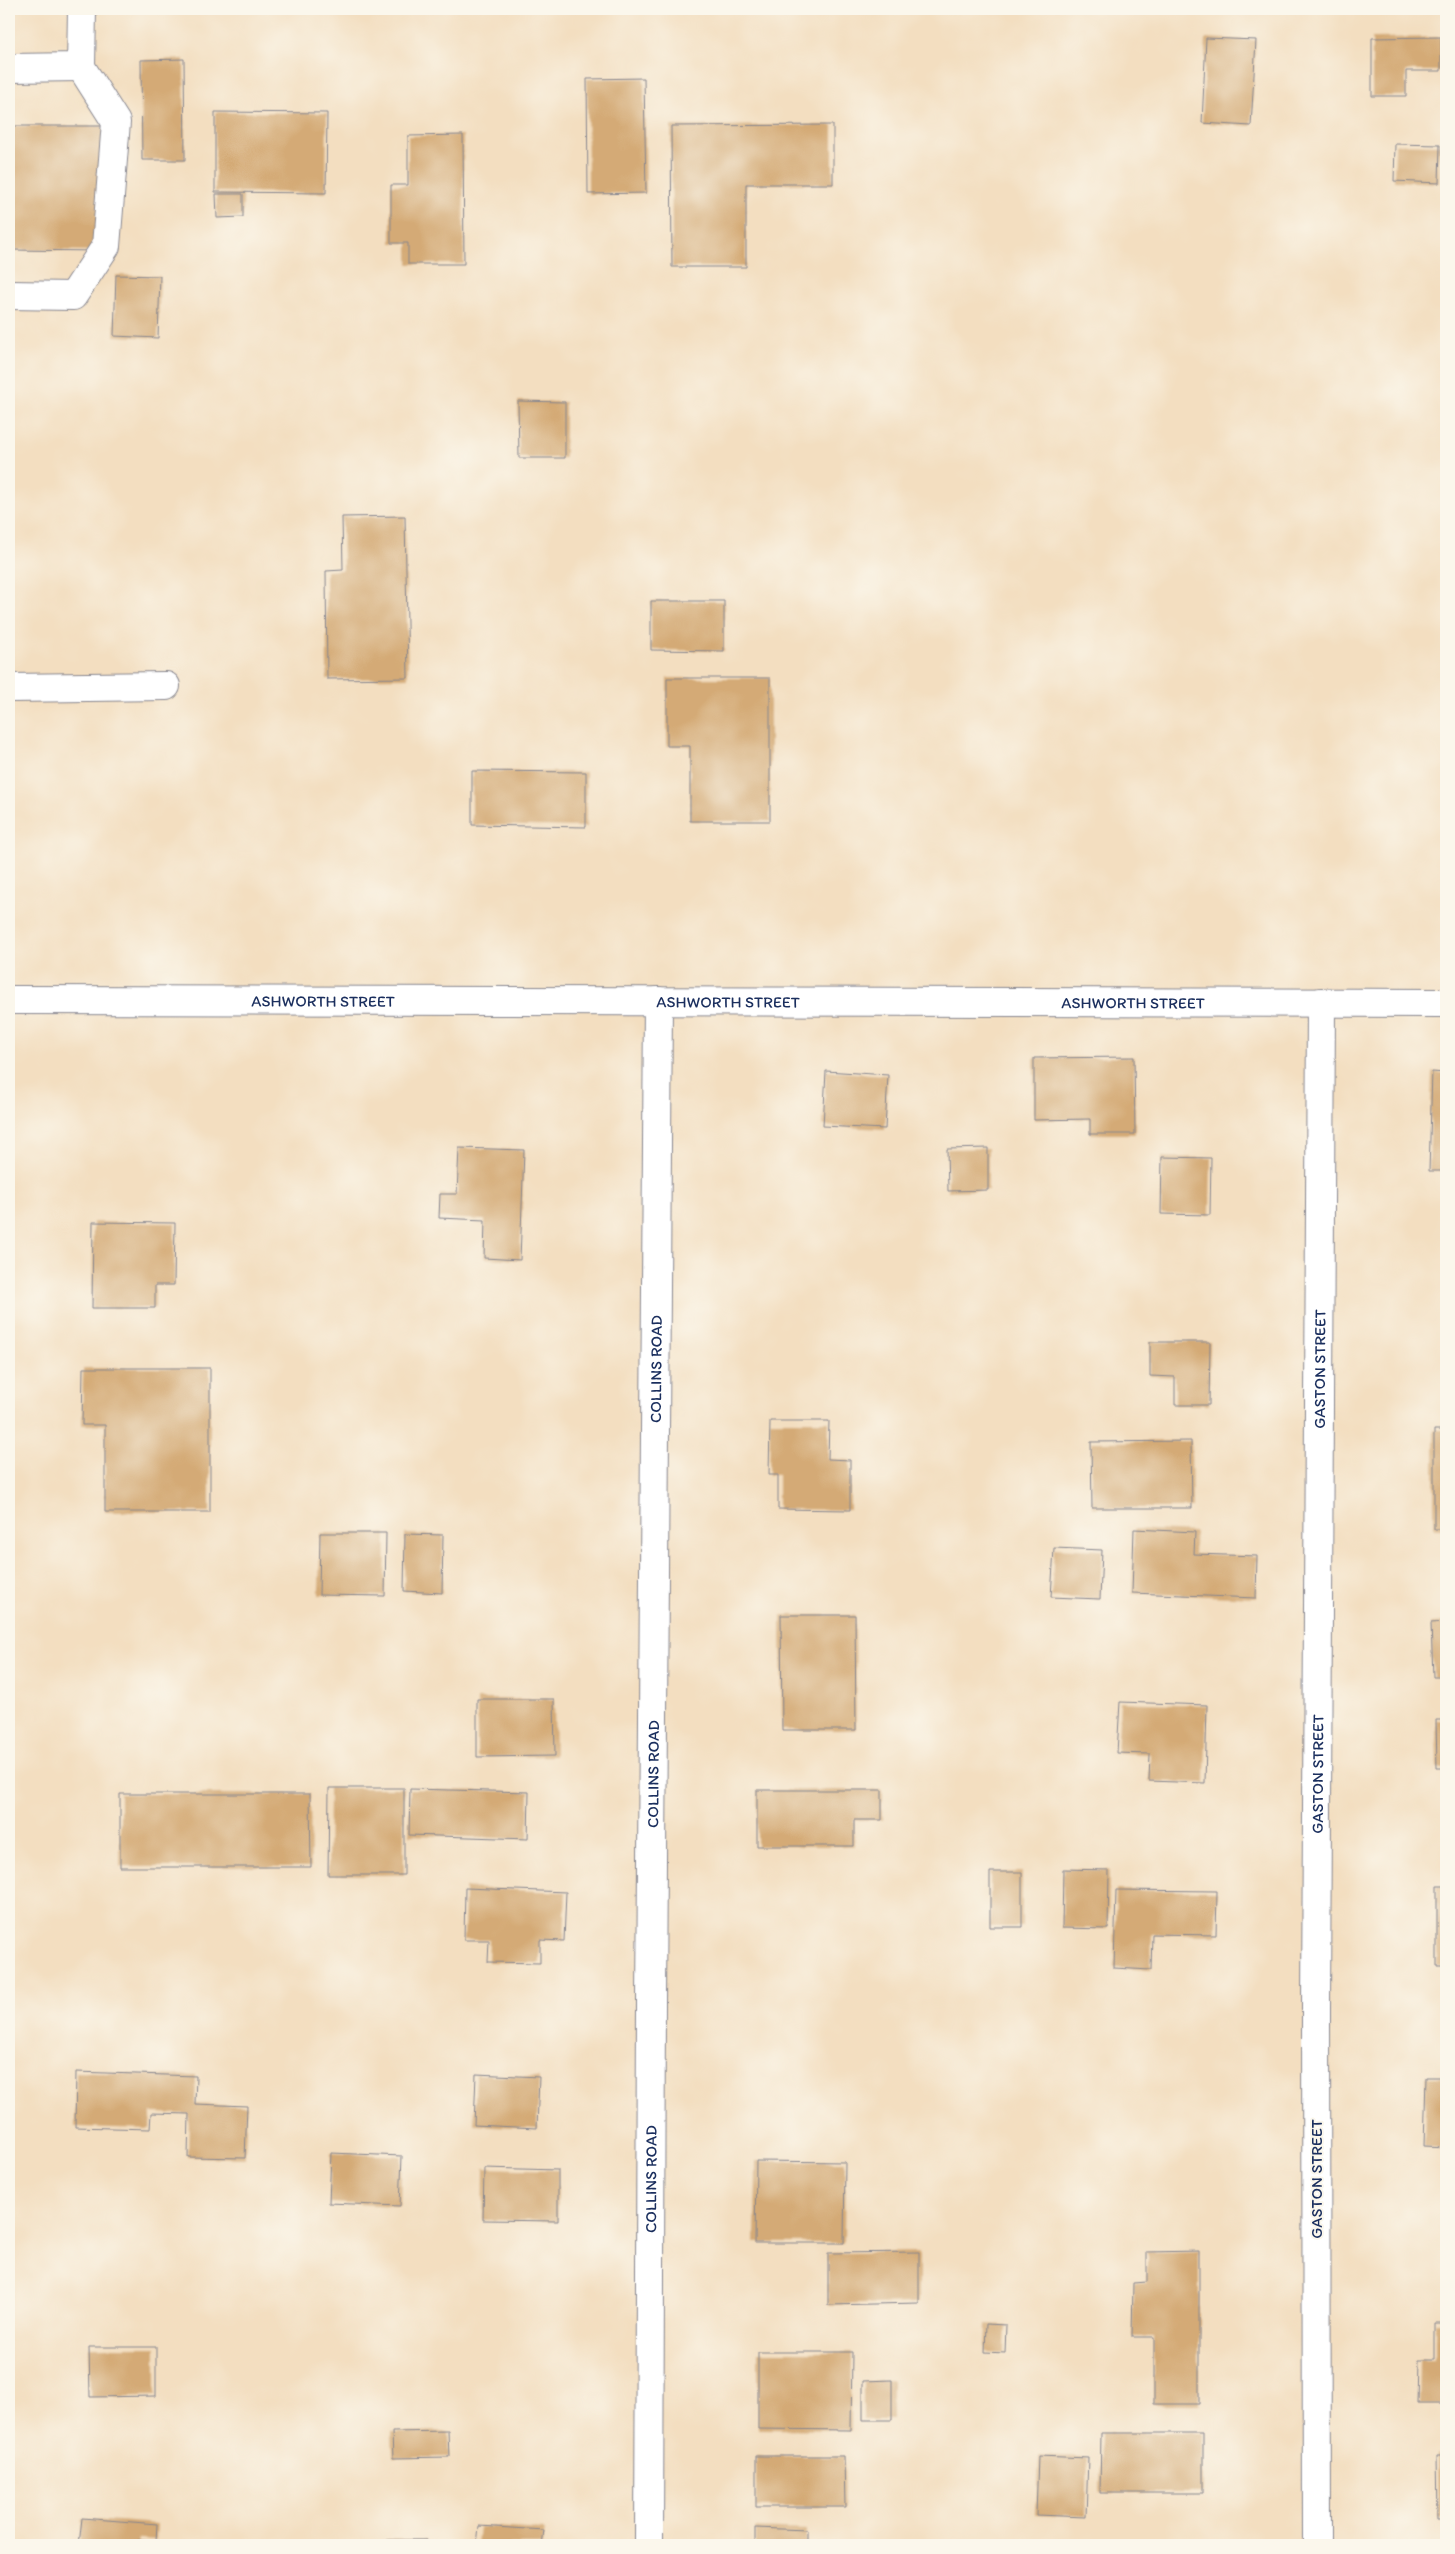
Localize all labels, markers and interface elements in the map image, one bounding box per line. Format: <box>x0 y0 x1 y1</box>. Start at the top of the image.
street label: ASHWORTH STREET <box>251 992 395 1011</box>
street label: ASHWORTH STREET <box>656 992 800 1012</box>
street label: ASHWORTH STREET <box>1061 993 1205 1012</box>
street label: GASTON STREET <box>1310 1309 1329 1429</box>
street label: COLLINS ROAD <box>646 1315 666 1423</box>
street label: GASTON STREET <box>1308 1714 1327 1834</box>
street label: COLLINS ROAD <box>643 1720 663 1828</box>
street label: GASTON STREET <box>1307 2119 1326 2239</box>
street label: COLLINS ROAD <box>641 2125 661 2233</box>

